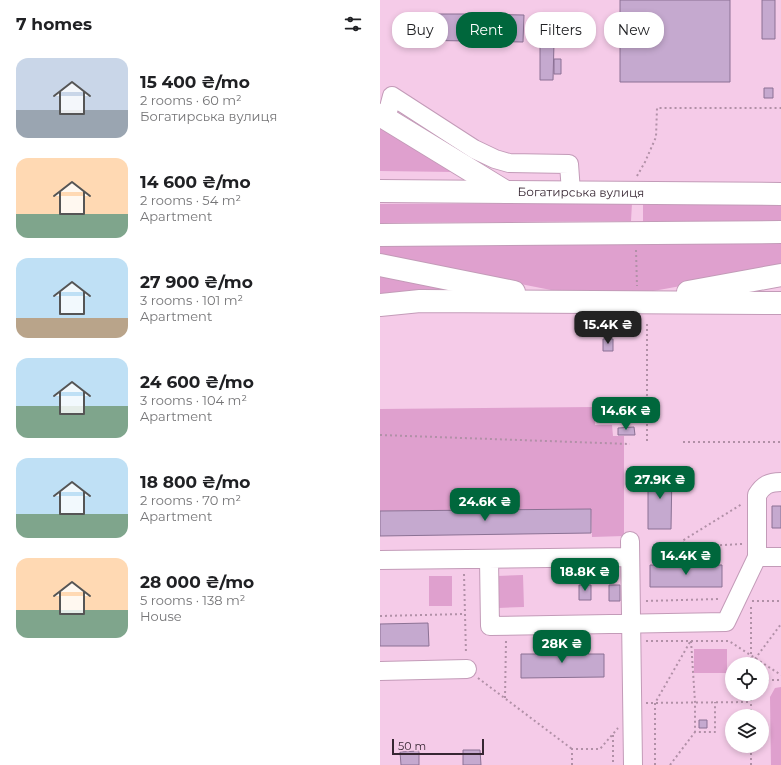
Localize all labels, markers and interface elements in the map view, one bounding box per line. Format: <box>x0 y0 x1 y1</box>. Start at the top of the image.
chip: Buy <box>392 12 448 48</box>
chip: Rent <box>456 12 517 48</box>
chip: Filters <box>525 12 596 48</box>
chip: New <box>604 12 664 48</box>
icon: filters <box>342 13 364 35</box>
text: 7 homes <box>16 14 92 34</box>
text: 15 400 ₴/mo <box>140 72 250 92</box>
icon: home <box>48 74 96 122</box>
text: 2 rooms · 60 m² <box>140 92 242 108</box>
text: Богатирська вулиця <box>140 108 277 124</box>
text: 14 600 ₴/mo <box>140 172 251 192</box>
icon: home <box>48 174 96 222</box>
street label: Богатирська вулиця <box>518 184 644 200</box>
text: 2 rooms · 54 m² <box>140 192 241 208</box>
text: Apartment <box>140 208 212 224</box>
text: 27 900 ₴/mo <box>140 272 253 292</box>
icon: home <box>48 274 96 322</box>
text: 3 rooms · 101 m² <box>140 292 243 308</box>
text: Apartment <box>140 308 212 324</box>
pin: 15.4K ₴ <box>571 311 645 345</box>
text: 15.4K ₴ <box>583 316 633 332</box>
text: 24 600 ₴/mo <box>140 372 254 392</box>
icon: home <box>48 374 96 422</box>
text: 3 rooms · 104 m² <box>140 392 247 408</box>
pin: 14.6K ₴ <box>589 397 663 431</box>
text: 14.6K ₴ <box>601 402 651 418</box>
text: Apartment <box>140 408 212 424</box>
pin: 27.9K ₴ <box>623 466 697 500</box>
text: 27.9K ₴ <box>635 471 685 487</box>
text: 18 800 ₴/mo <box>140 472 250 492</box>
icon: home <box>48 474 96 522</box>
pin: 24.6K ₴ <box>448 488 522 522</box>
text: 2 rooms · 70 m² <box>140 492 241 508</box>
text: 24.6K ₴ <box>459 493 511 509</box>
text: Apartment <box>140 508 212 524</box>
pin: 14.4K ₴ <box>649 542 723 576</box>
text: 14.4K ₴ <box>661 547 711 563</box>
pin: 18.8K ₴ <box>548 558 622 592</box>
text: 18.8K ₴ <box>560 563 610 579</box>
text: 28 000 ₴/mo <box>140 572 254 592</box>
icon: home <box>48 574 96 622</box>
text: 5 rooms · 138 m² <box>140 592 245 608</box>
text: House <box>140 608 182 624</box>
pin: 28K ₴ <box>534 630 590 664</box>
text: 28K ₴ <box>542 635 582 651</box>
map controls <box>725 657 769 753</box>
button: locate <box>725 657 769 701</box>
button: layers <box>725 709 769 753</box>
scale bar <box>392 737 484 756</box>
text: 50 m <box>398 739 426 753</box>

